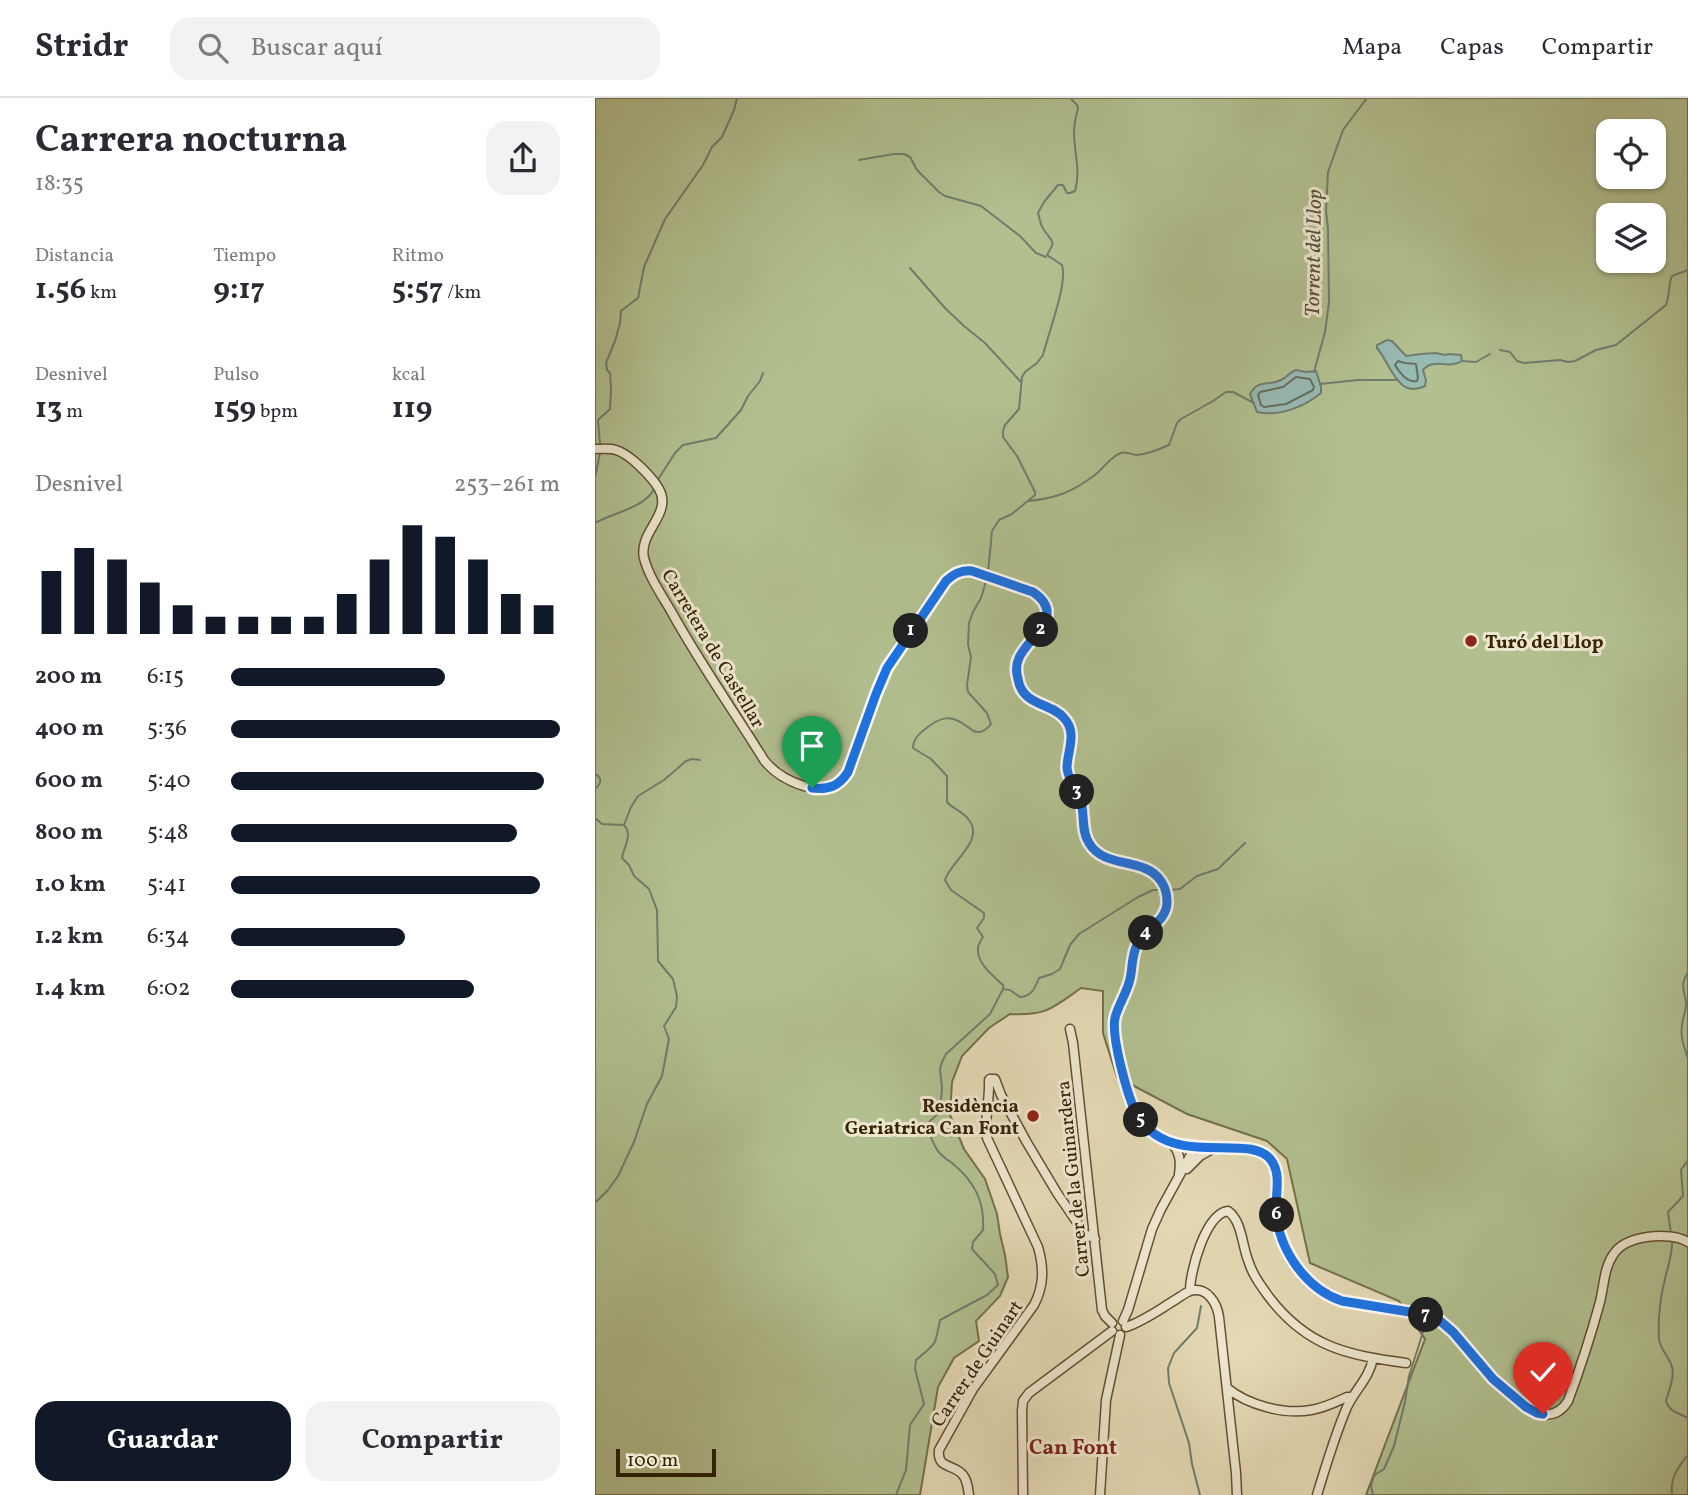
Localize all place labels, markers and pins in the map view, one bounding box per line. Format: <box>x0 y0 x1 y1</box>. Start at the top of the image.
pin: 2 <box>1023 612 1059 648</box>
pin: 1 <box>893 614 929 648</box>
place label: Turó del Llop <box>1485 630 1603 656</box>
marker: Turó del Llop <box>1463 633 1479 649</box>
pin <box>782 716 842 788</box>
pin: 3 <box>1059 774 1095 810</box>
pin: 4 <box>1129 916 1163 950</box>
place label: Residència Geriatrica Can Font <box>845 1094 1019 1142</box>
pin: 5 <box>1123 1102 1159 1138</box>
marker: Residència Geriatrica Can Font <box>1025 1108 1041 1124</box>
pin: 6 <box>1259 1198 1295 1232</box>
pin: 7 <box>1409 1298 1443 1332</box>
pin <box>1513 1342 1573 1414</box>

